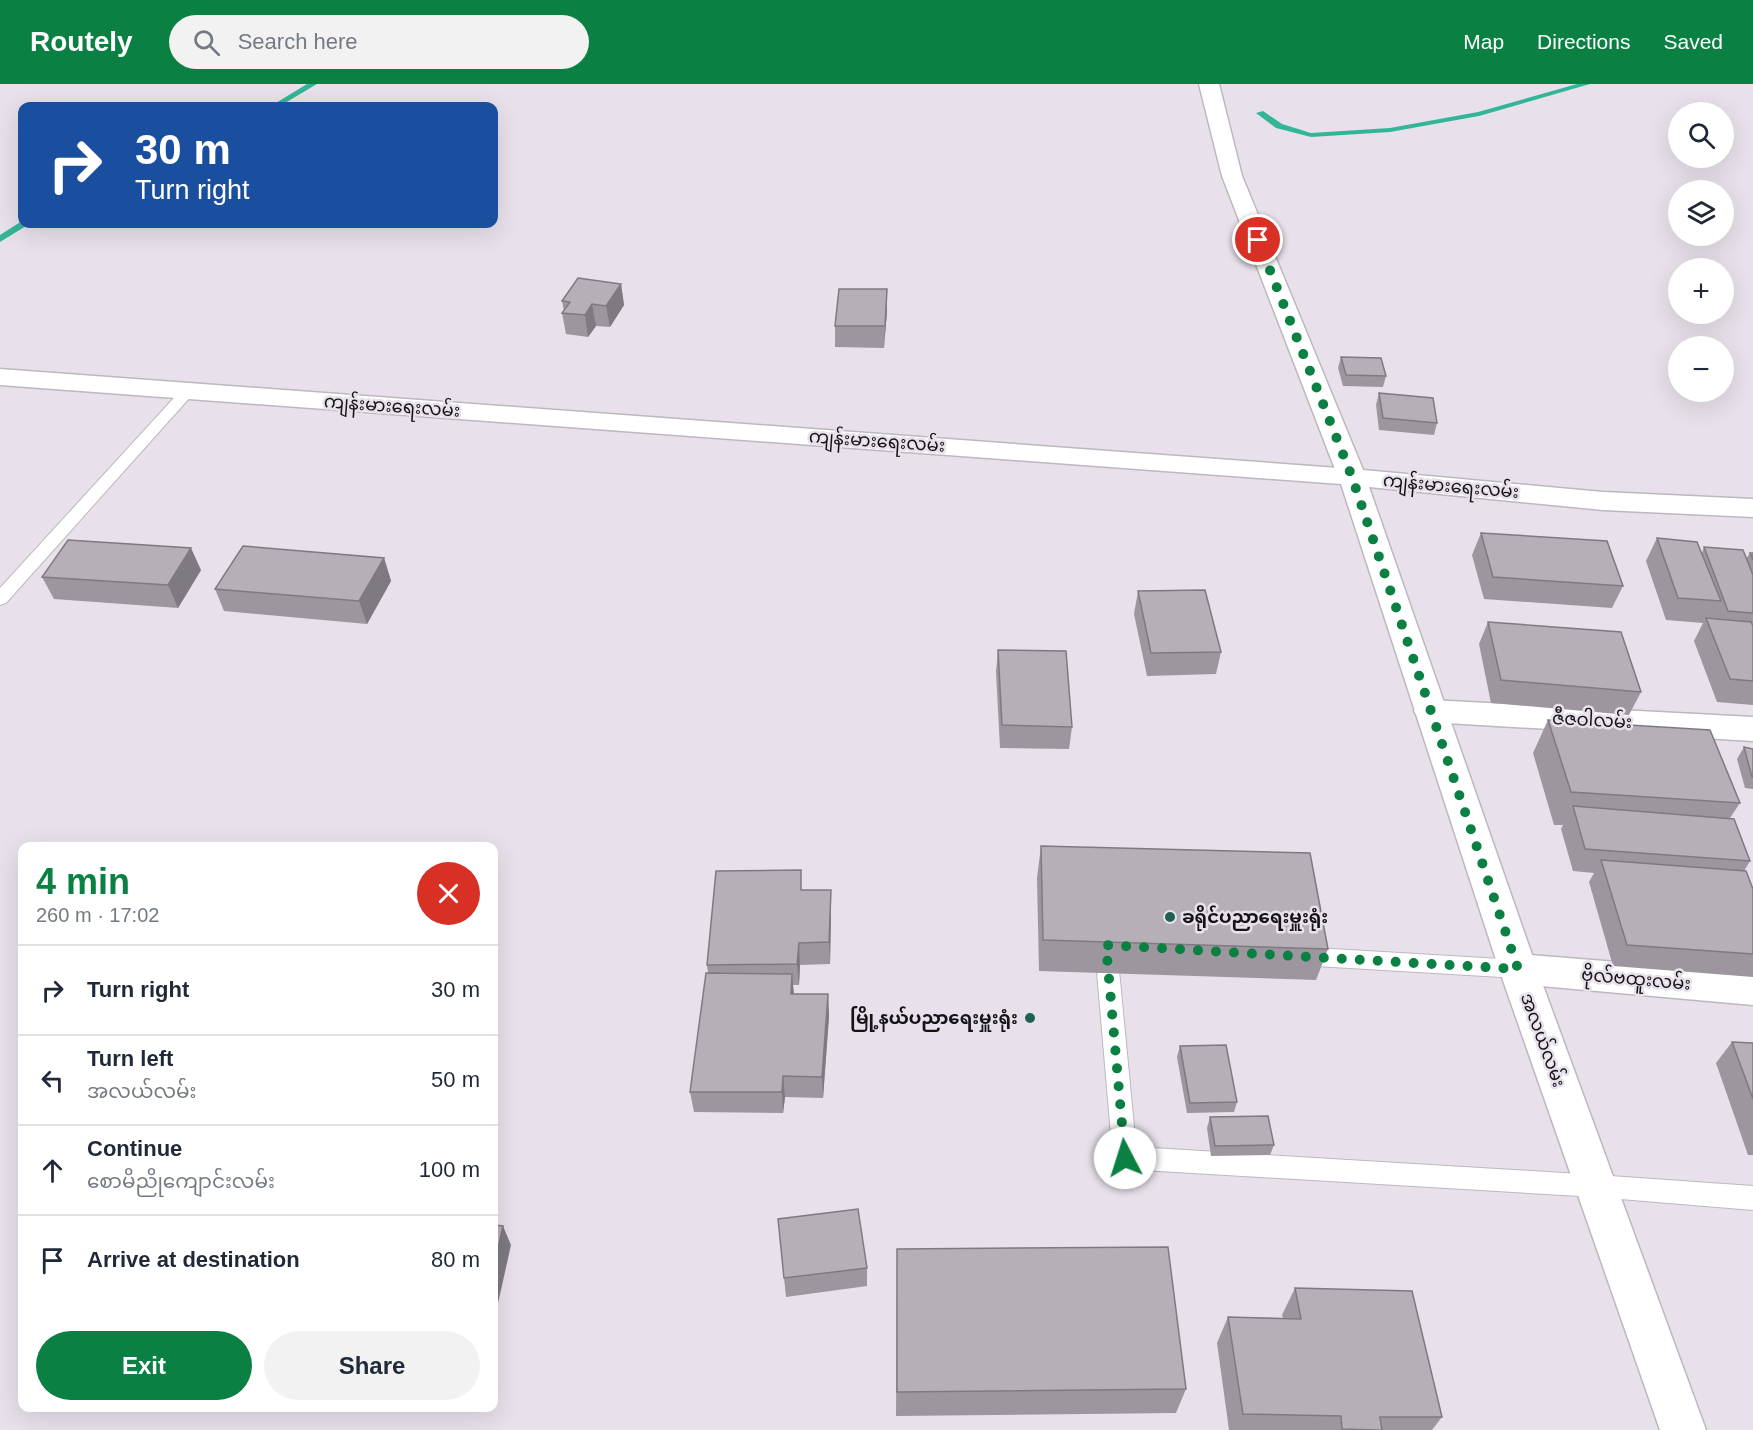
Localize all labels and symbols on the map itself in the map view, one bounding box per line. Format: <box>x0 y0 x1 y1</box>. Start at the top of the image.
pin <box>1232 214 1283 265</box>
street label: ကျန်းမားရေးလမ်း <box>323 388 461 426</box>
street label: ကျန်းမားရေးလမ်း <box>808 423 946 461</box>
street label: ကျန်းမားရေးလမ်း <box>1382 467 1520 507</box>
street label: ဇီဇဝါလမ်း <box>1551 704 1633 732</box>
place label: ခရိုင်ပညာရေးမှူးရုံး <box>1182 905 1328 931</box>
marker: ခရိုင်ပညာရေးမှူးရုံး <box>1163 910 1177 924</box>
street label: ဗိုလ်ဗထူးလမ်း <box>1580 960 1692 999</box>
street label: အလယ်လမ်း <box>1517 989 1572 1090</box>
place label: မြို့နယ်ပညာရေးမှူးရုံး <box>850 1006 1018 1032</box>
marker: မြို့နယ်ပညာရေးမှူးရုံး <box>1023 1011 1037 1025</box>
position arrow <box>1093 1126 1157 1190</box>

